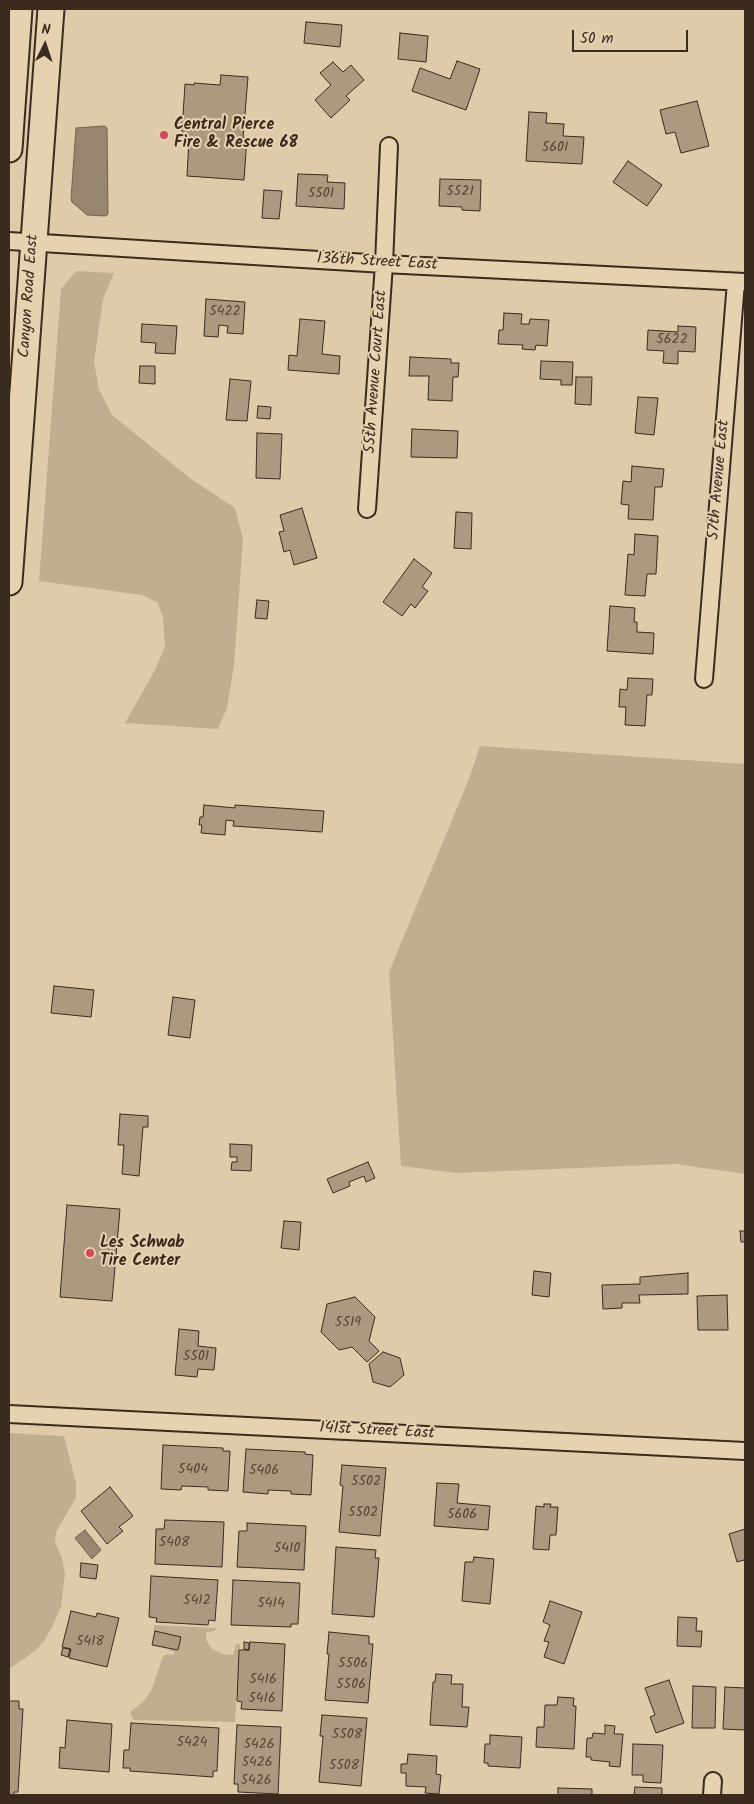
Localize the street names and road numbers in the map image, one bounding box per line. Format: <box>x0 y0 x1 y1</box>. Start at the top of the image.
street label: Canyon Road East <box>16 234 44 358</box>
street label: 136th Street East <box>316 250 438 276</box>
street label: 55th Avenue Court East <box>362 289 392 455</box>
street label: 57th Avenue East <box>705 419 735 541</box>
street label: 141st Street East <box>319 1419 435 1445</box>

